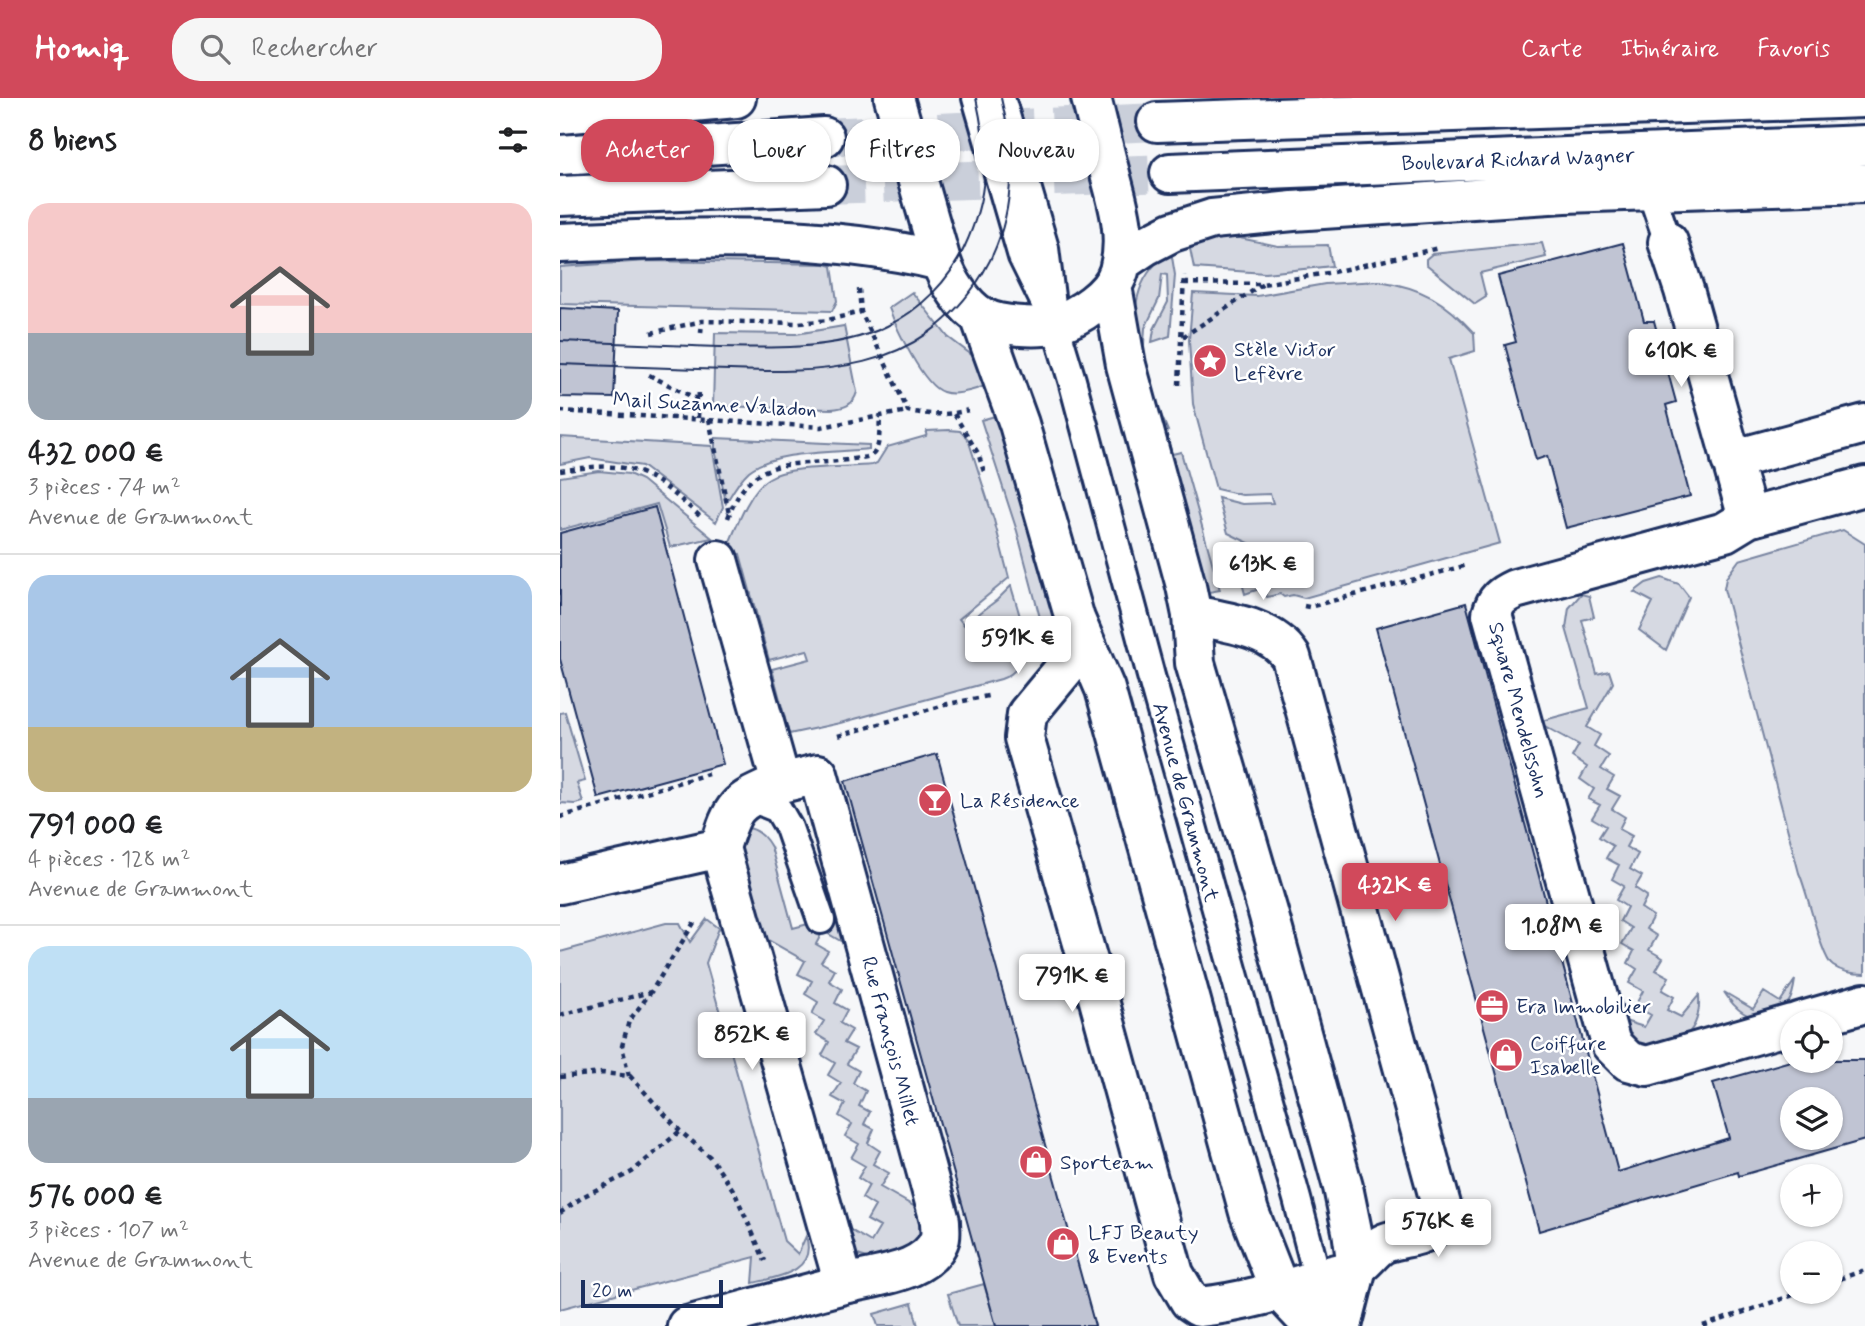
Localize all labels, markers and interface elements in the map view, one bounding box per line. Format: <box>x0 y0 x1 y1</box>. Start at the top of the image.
search box <box>172 18 662 81</box>
text: Homiq <box>35 27 130 71</box>
icon: search <box>196 30 234 68</box>
text: Rechercher <box>252 32 378 66</box>
text: Carte <box>1521 34 1583 65</box>
text: Itinéraire <box>1621 34 1719 65</box>
text: Favoris <box>1757 34 1830 65</box>
chip: Acheter <box>581 119 714 182</box>
chip: Louer <box>728 119 831 182</box>
chip: Filtres <box>845 119 960 182</box>
chip: Nouveau <box>974 119 1099 182</box>
text: 8 biens <box>28 121 117 160</box>
icon: filters <box>494 121 532 159</box>
street label: Boulevard Richard Wagner <box>1401 142 1635 178</box>
icon: home <box>217 248 343 374</box>
pin: 610K € <box>1624 330 1738 389</box>
place label: Stèle Victor Lefèvre <box>1234 336 1336 388</box>
text: 610K € <box>1644 337 1718 367</box>
place icon: Stèle Victor Lefèvre <box>1191 342 1229 380</box>
street label: Mail Suzanne Valadon <box>612 386 818 424</box>
text: 432 000 € <box>28 434 164 473</box>
text: 3 pièces · 74 m² <box>28 473 181 503</box>
text: Avenue de Grammont <box>28 503 253 533</box>
pin: 613K € <box>1206 542 1320 602</box>
text: 613K € <box>1229 550 1297 580</box>
pin: 591K € <box>961 616 1075 676</box>
street label: Square Mendelssohn <box>1481 619 1555 801</box>
icon: home <box>217 620 343 746</box>
text: 591K € <box>981 624 1055 654</box>
street label: Avenue de Grammont <box>1145 699 1225 906</box>
bar icon: La Résidence <box>916 781 954 819</box>
place label: La Résidence <box>960 787 1080 815</box>
text: 791 000 € <box>28 806 164 845</box>
text: 4 pièces · 128 m² <box>28 845 191 875</box>
pin: 432K € <box>1338 864 1452 923</box>
text: 432K € <box>1358 871 1432 901</box>
text: Avenue de Grammont <box>28 875 253 905</box>
pin: 1.08M € <box>1497 904 1627 964</box>
text: 1.08M € <box>1521 912 1603 942</box>
street label: Rue François Millet <box>854 954 926 1129</box>
pin: 791K € <box>1015 954 1129 1014</box>
text: 791K € <box>1035 962 1109 992</box>
office icon: Era Immobilier <box>1473 987 1511 1025</box>
icon: home <box>217 991 343 1117</box>
place label: Era Immobilier <box>1516 993 1651 1021</box>
map controls <box>1780 1010 1843 1304</box>
button: locate <box>1780 1010 1843 1073</box>
pin: 852K € <box>695 1012 809 1072</box>
text: 852K € <box>714 1020 790 1050</box>
place label: Coiffure Isabelle <box>1530 1030 1607 1082</box>
shop icon: Coiffure Isabelle <box>1487 1036 1525 1074</box>
button: layers <box>1780 1087 1843 1150</box>
shop icon: Sporteam <box>1017 1143 1055 1181</box>
place label: Sporteam <box>1060 1149 1154 1177</box>
button: + <box>1780 1164 1843 1227</box>
text: 576 000 € <box>28 1177 163 1216</box>
pin: 576K € <box>1381 1200 1495 1259</box>
text: 576K € <box>1401 1207 1475 1237</box>
text: 3 pièces · 107 m² <box>28 1216 189 1246</box>
place label: LFJ Beauty & Events <box>1088 1219 1198 1271</box>
shop icon: LFJ Beauty & Events <box>1044 1225 1082 1263</box>
button: − <box>1780 1241 1843 1304</box>
text: Avenue de Grammont <box>28 1246 253 1276</box>
scale bar <box>581 1277 723 1309</box>
text: 20 m <box>592 1279 632 1304</box>

